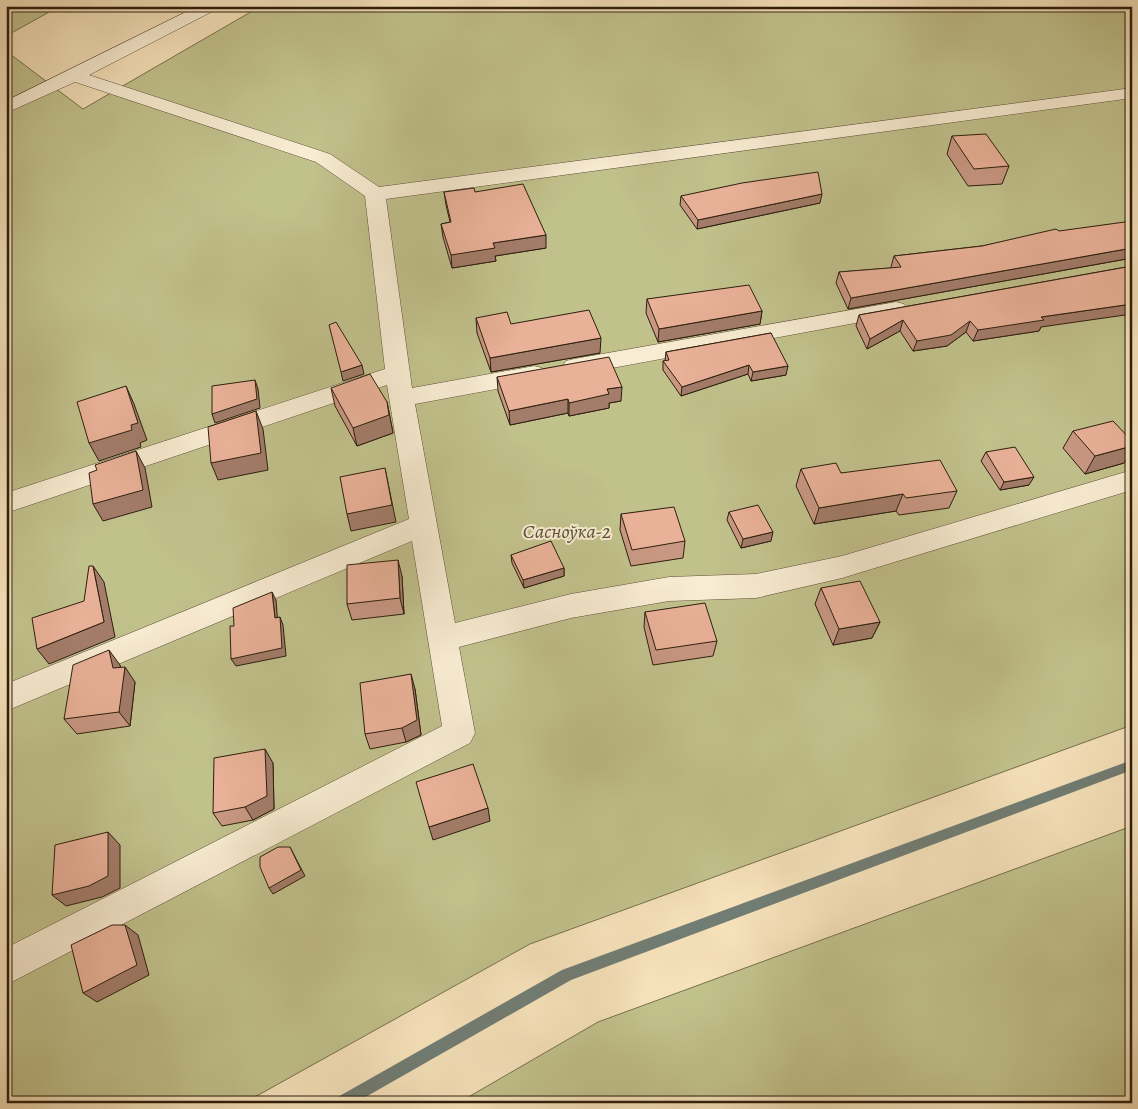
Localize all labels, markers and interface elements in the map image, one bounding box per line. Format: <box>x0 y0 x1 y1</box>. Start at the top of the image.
park label: Сасноўка-2 <box>523 518 611 545</box>

